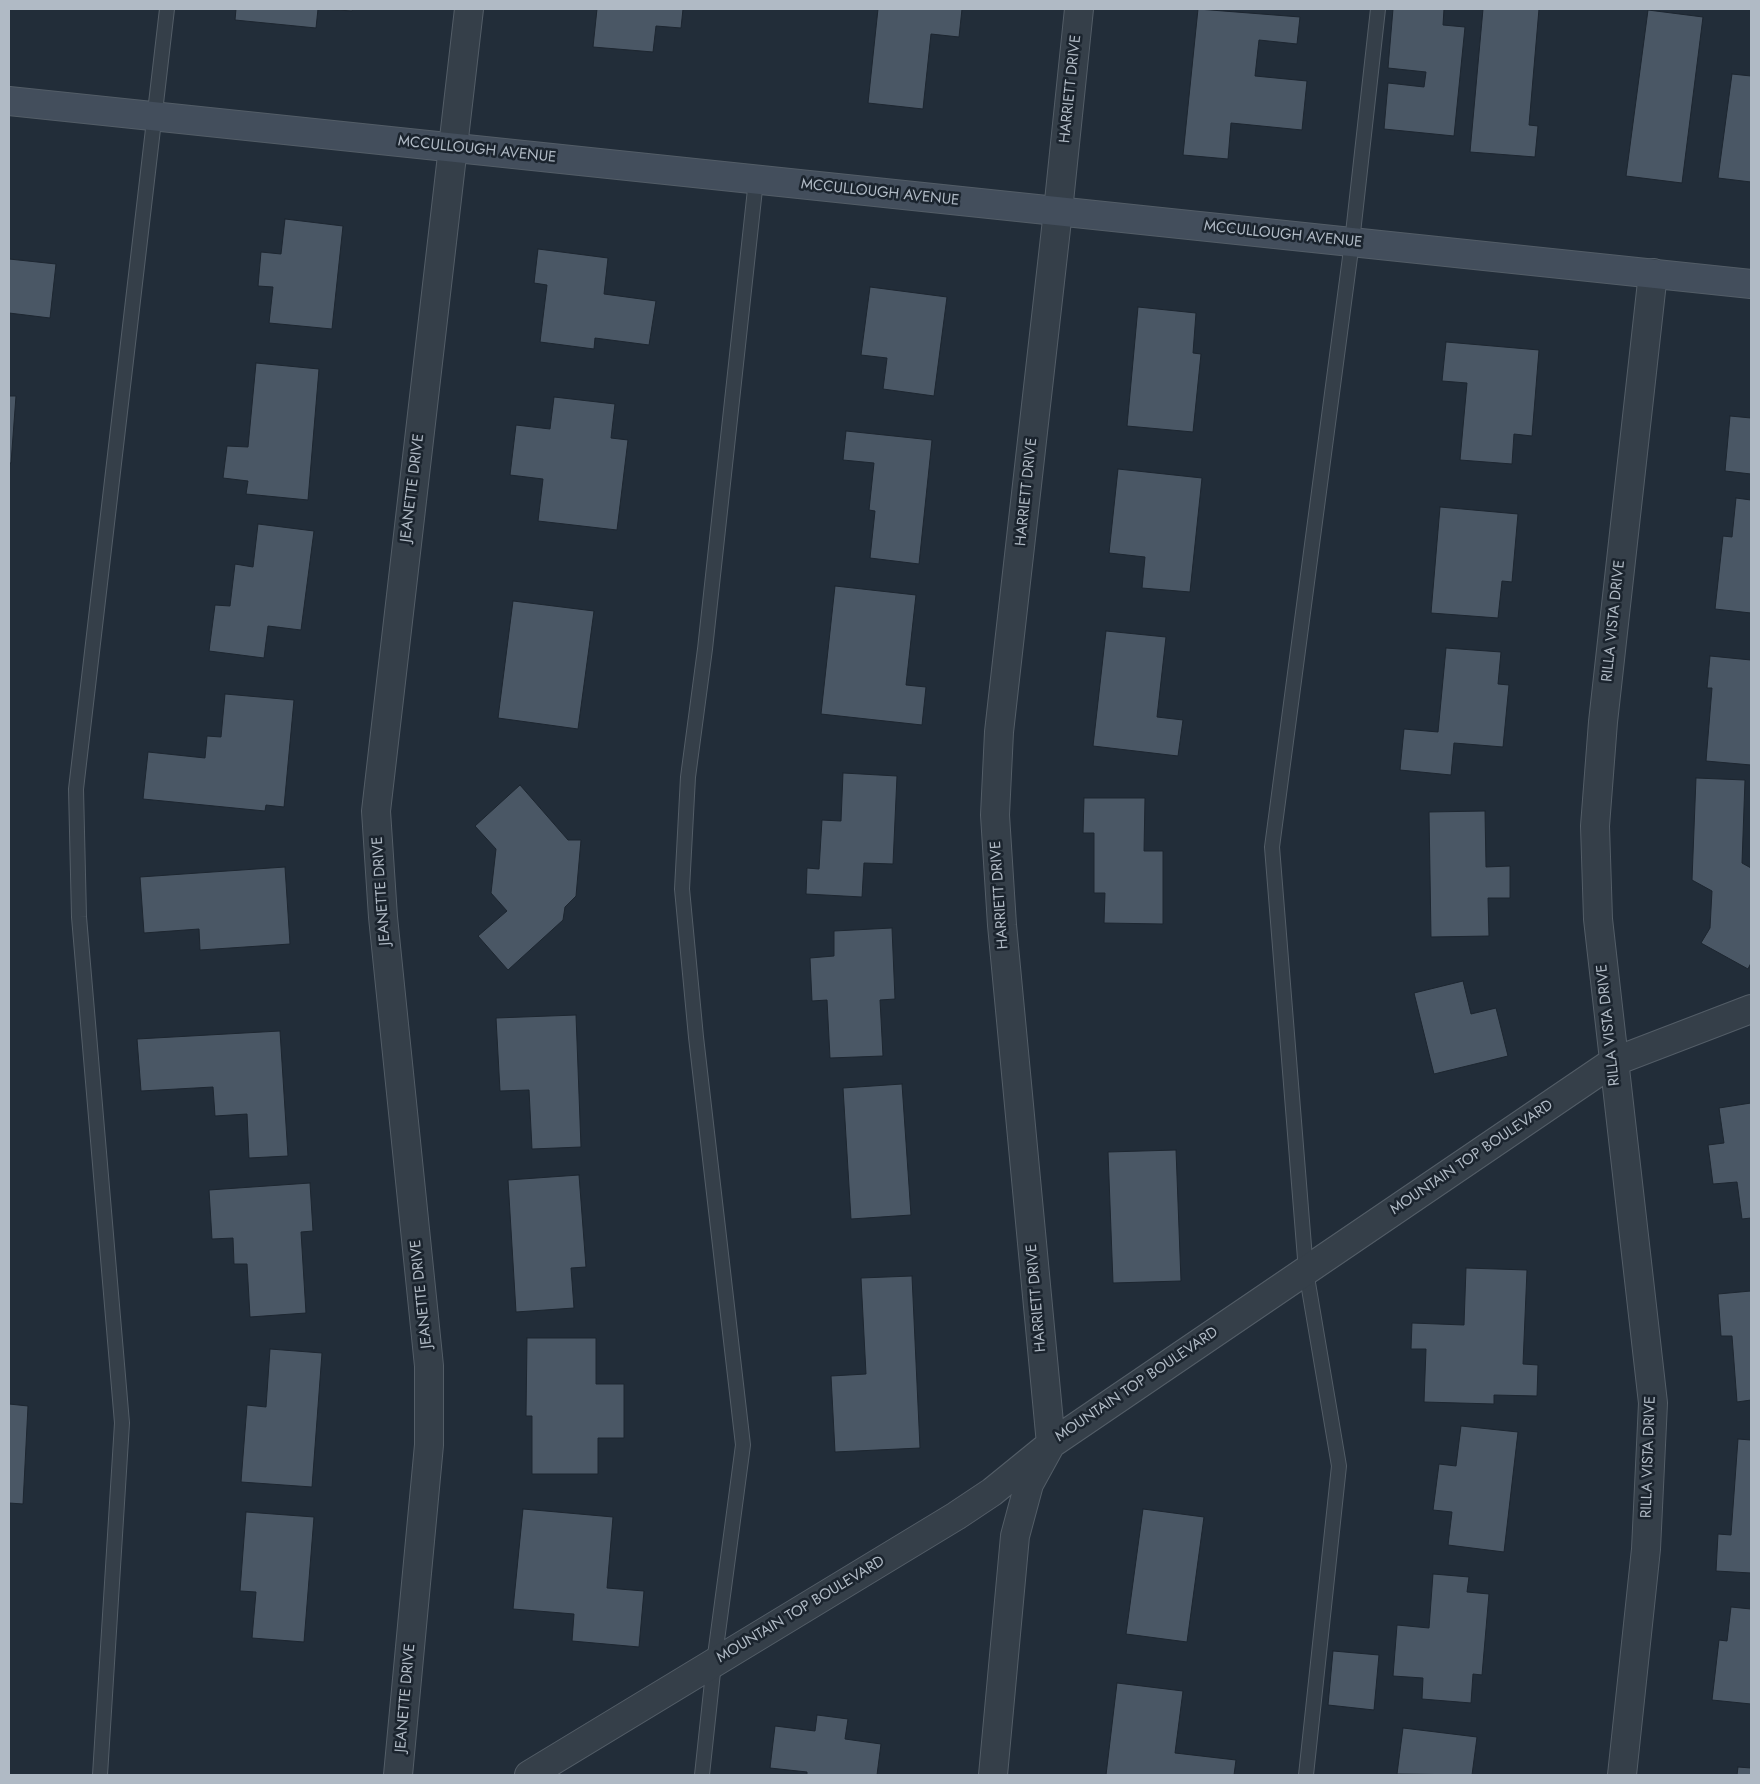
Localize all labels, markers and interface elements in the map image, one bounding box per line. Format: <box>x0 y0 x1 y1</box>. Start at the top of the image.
street label: HARRIETT DRIVE <box>1056 34 1086 144</box>
street label: MCCULLOUGH AVENUE <box>397 133 557 167</box>
street label: MCCULLOUGH AVENUE <box>800 176 960 210</box>
street label: MCCULLOUGH AVENUE <box>1203 218 1363 252</box>
street label: JEANETTE DRIVE <box>397 433 429 543</box>
street label: HARRIETT DRIVE <box>1012 437 1042 547</box>
street label: RILLA VISTA DRIVE <box>1599 559 1629 683</box>
street label: JEANETTE DRIVE <box>369 836 395 946</box>
street label: HARRIETT DRIVE <box>987 840 1013 950</box>
street label: RILLA VISTA DRIVE <box>1594 963 1624 1087</box>
street label: MOUNTAIN TOP BOULEVARD <box>1387 1097 1557 1219</box>
street label: JEANETTE DRIVE <box>407 1239 437 1349</box>
street label: HARRIETT DRIVE <box>1023 1243 1051 1353</box>
street label: MOUNTAIN TOP BOULEVARD <box>1052 1324 1222 1446</box>
street label: RILLA VISTA DRIVE <box>1638 1395 1660 1519</box>
street label: MOUNTAIN TOP BOULEVARD <box>714 1553 888 1667</box>
street label: JEANETTE DRIVE <box>392 1643 420 1753</box>

